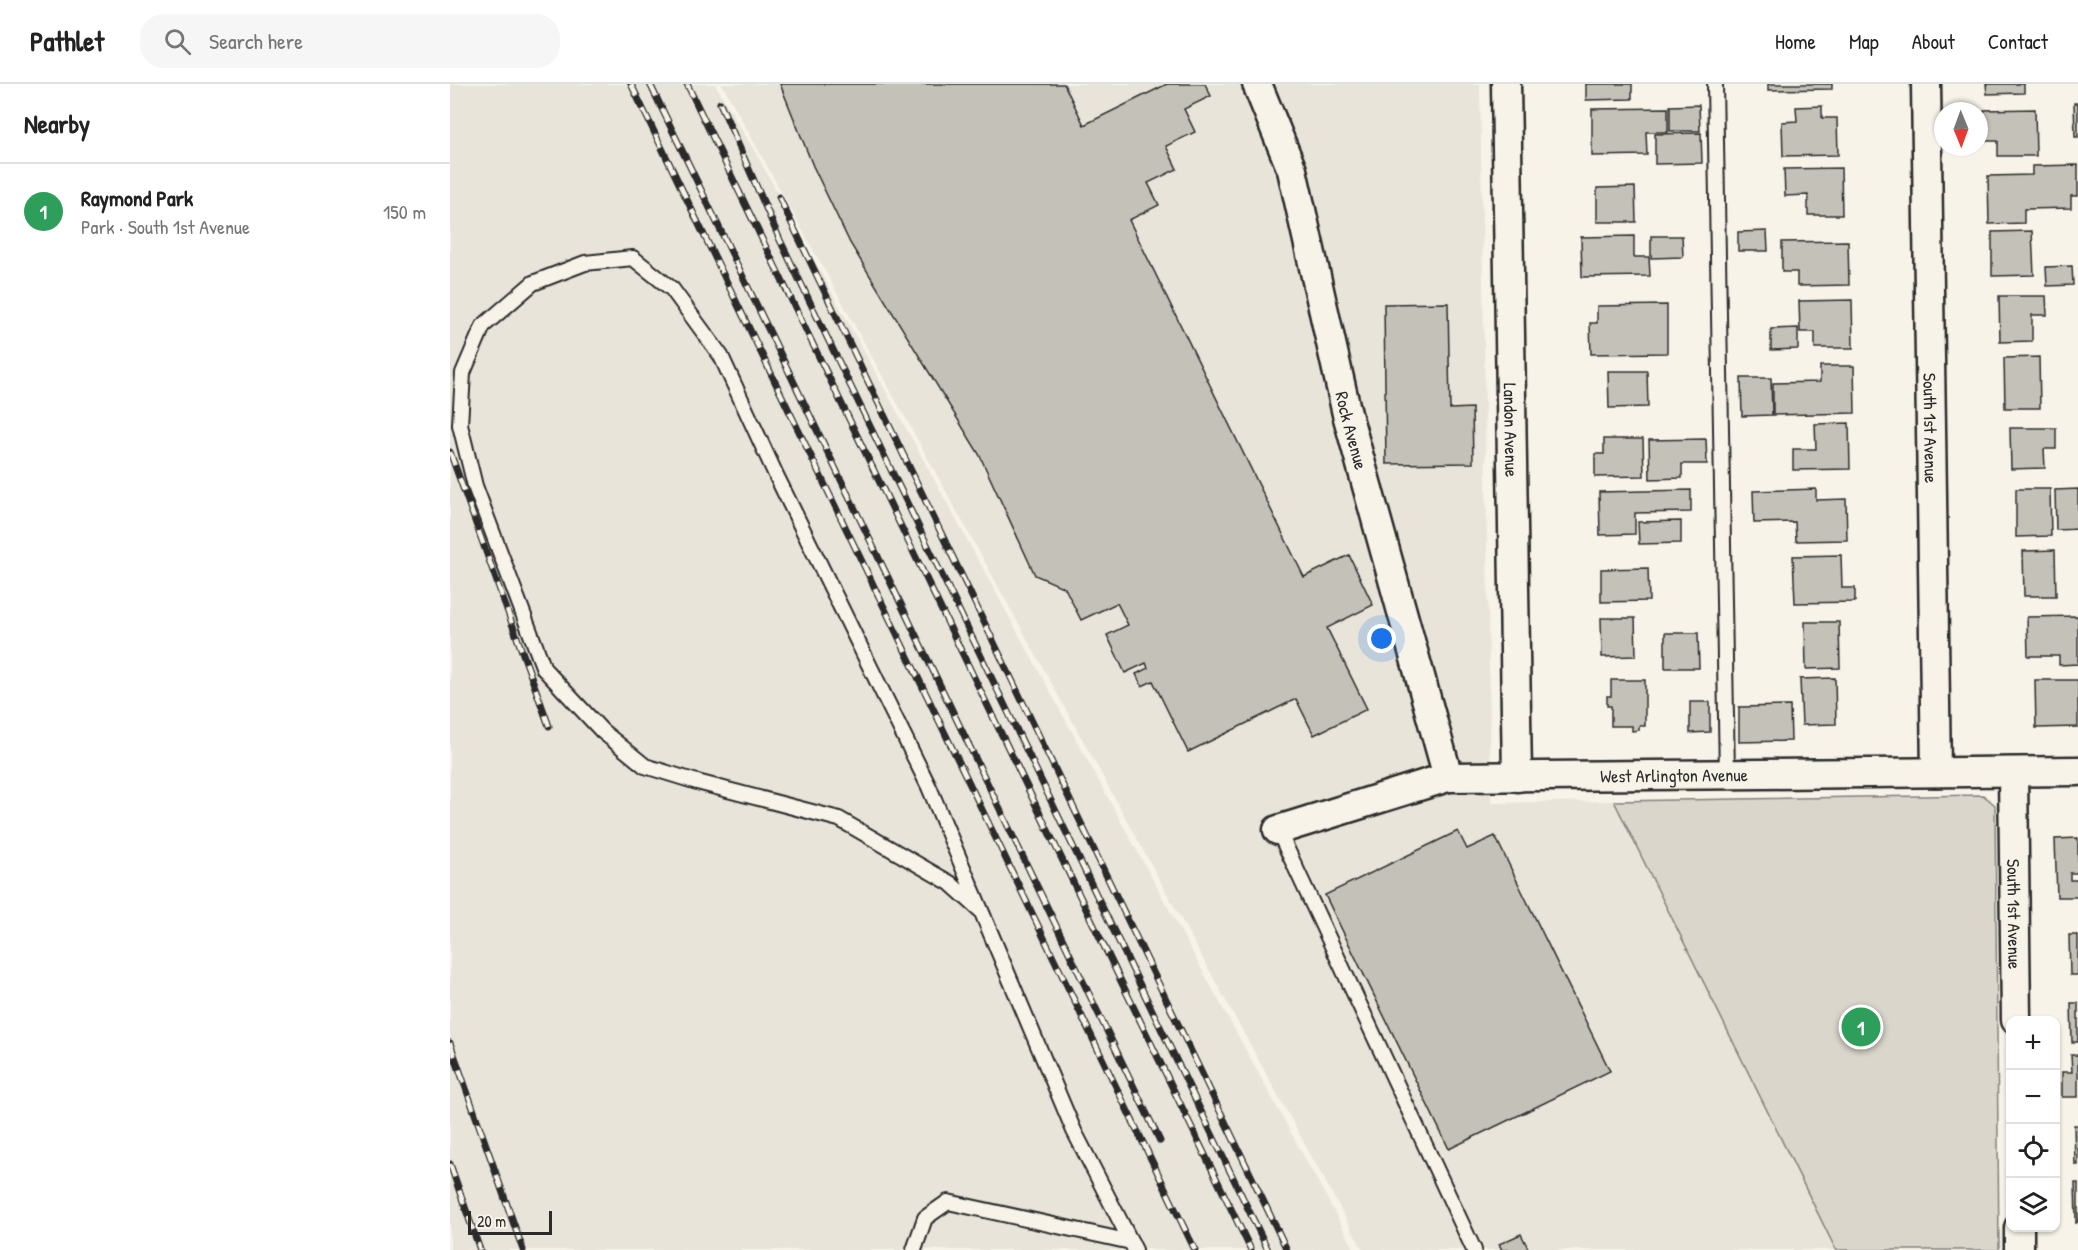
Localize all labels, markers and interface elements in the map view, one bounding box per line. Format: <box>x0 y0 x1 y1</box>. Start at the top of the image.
search box <box>140 14 560 68</box>
text: Pathlet <box>30 22 104 60</box>
icon: search <box>161 25 194 58</box>
text: Search here <box>209 26 303 56</box>
text: Home <box>1775 27 1816 56</box>
text: Map <box>1849 27 1879 56</box>
text: About <box>1912 27 1955 56</box>
text: Contact <box>1988 27 2048 56</box>
north arrow <box>1934 102 1988 156</box>
text: Nearby <box>24 106 90 141</box>
text: Raymond Park <box>81 183 193 213</box>
text: 1 <box>40 198 47 225</box>
text: 150 m <box>383 198 426 225</box>
text: Park · South 1st Avenue <box>81 213 250 240</box>
street label: South 1st Avenue <box>1918 373 1944 483</box>
street label: Landon Avenue <box>1498 383 1525 477</box>
street label: Rock Avenue <box>1330 389 1374 472</box>
your location <box>1367 624 1396 653</box>
street label: West Arlington Avenue <box>1600 762 1748 788</box>
street label: South 1st Avenue <box>2002 859 2028 969</box>
pin: 1 <box>1842 1004 1880 1050</box>
map controls <box>2006 1016 2060 1232</box>
button: + <box>2006 1016 2060 1070</box>
button: − <box>2006 1070 2060 1124</box>
button: locate <box>2006 1124 2060 1178</box>
button: layers <box>2006 1178 2060 1232</box>
scale bar <box>468 1208 552 1236</box>
text: 20 m <box>477 1210 506 1232</box>

